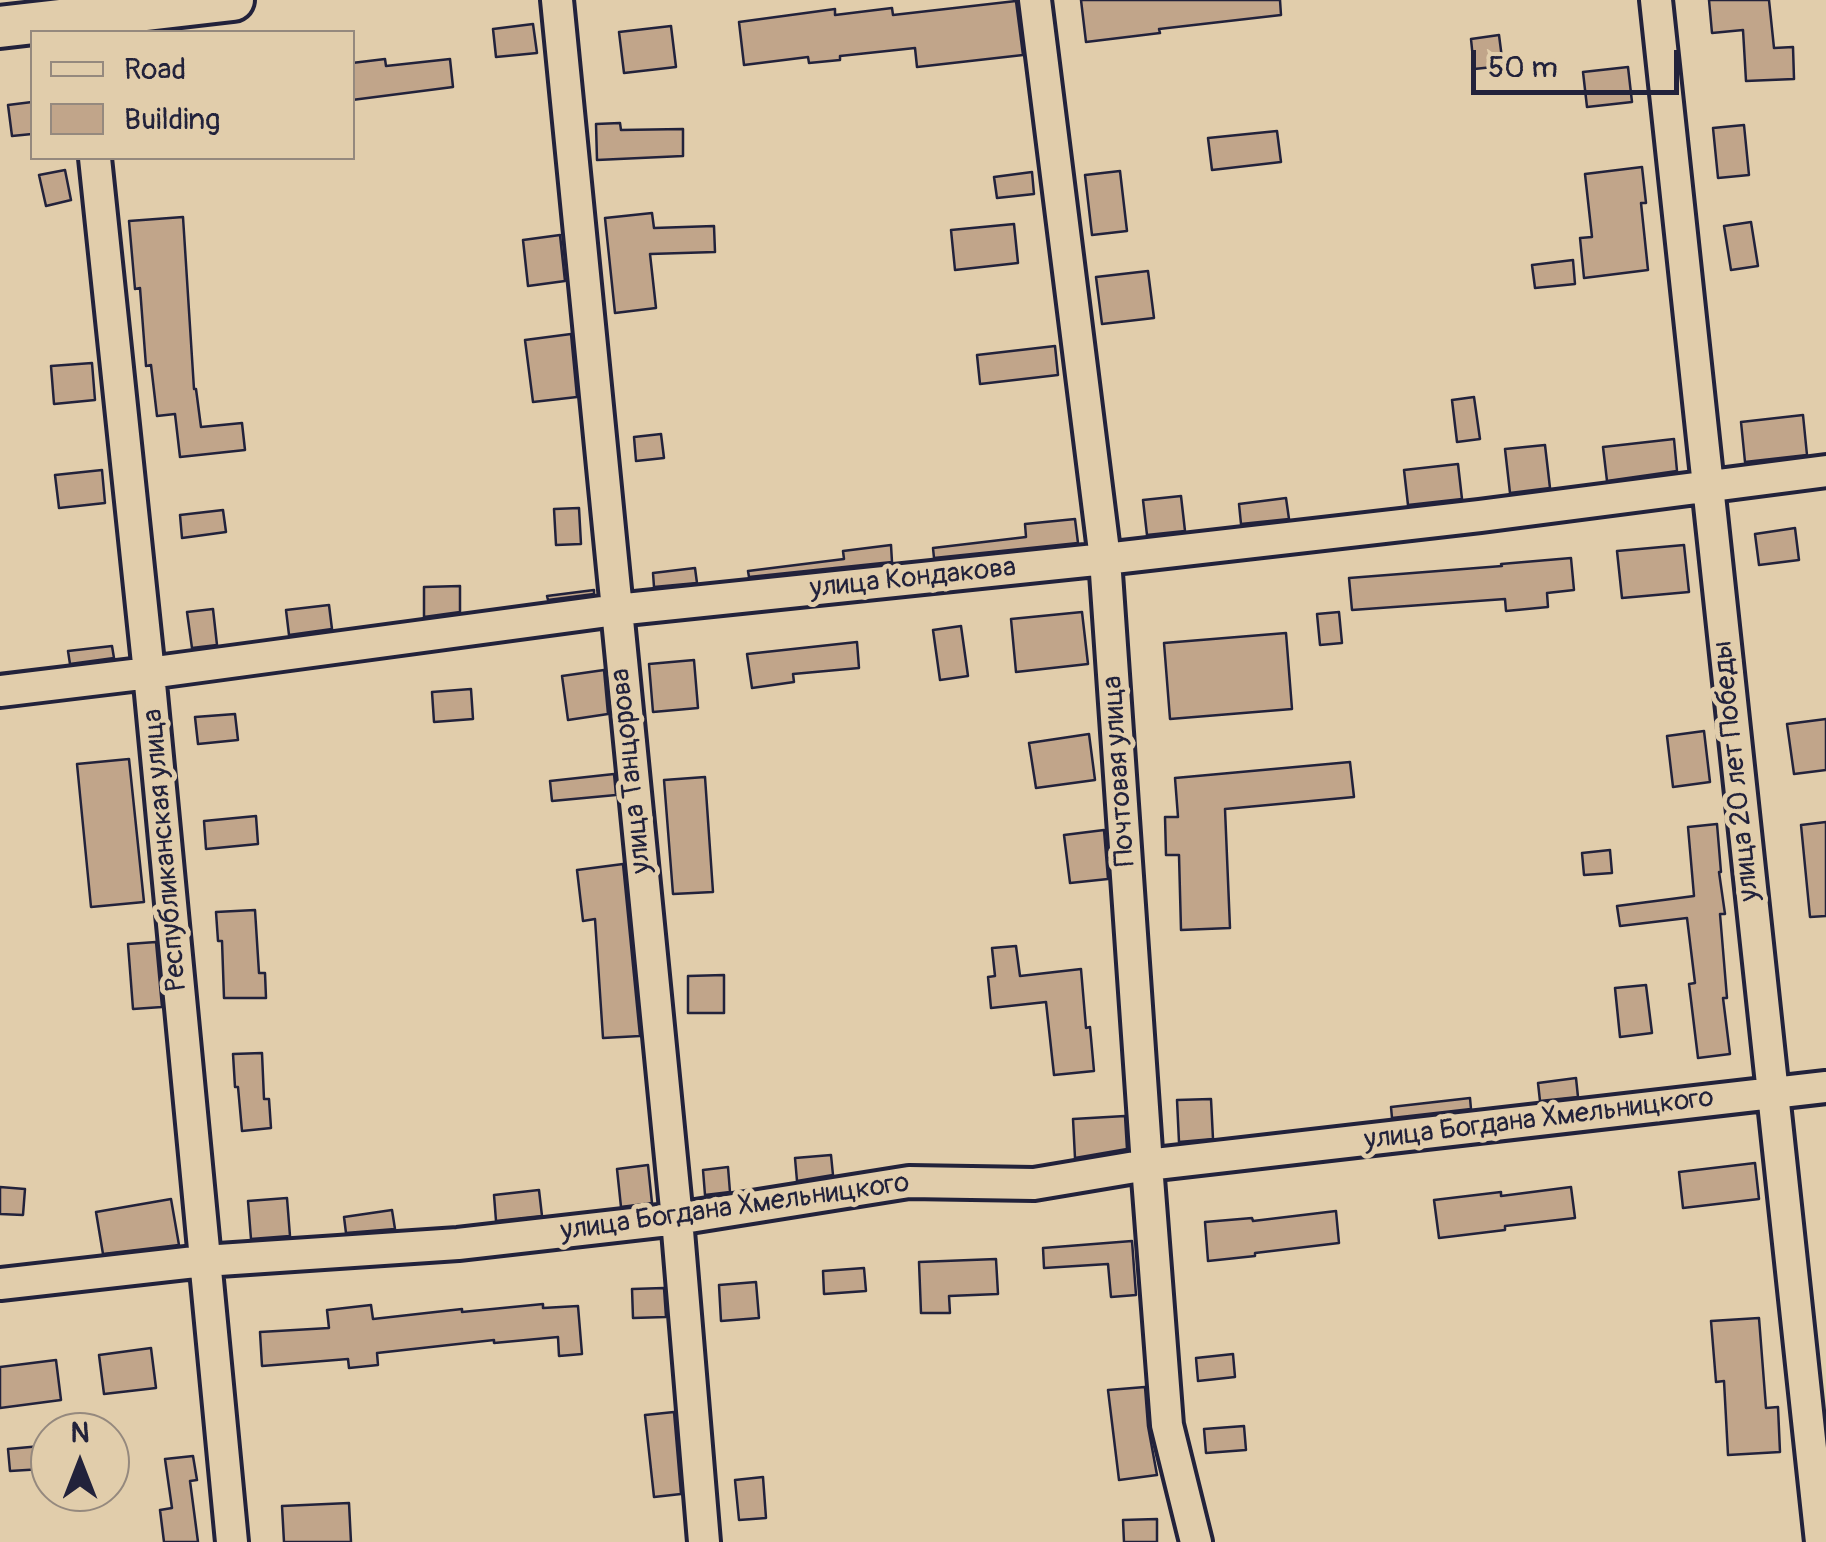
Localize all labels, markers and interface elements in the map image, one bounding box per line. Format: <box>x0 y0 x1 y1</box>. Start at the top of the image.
legend <box>30 30 355 160</box>
scale bar <box>1476 30 1684 92</box>
text: 50 m <box>1488 49 1558 86</box>
text: Road <box>124 51 186 88</box>
text: Building <box>124 101 220 138</box>
street label: улица Кондакова <box>808 551 1018 607</box>
street label: улица 20 лет Победы <box>1707 639 1767 903</box>
street label: улица Танцорова <box>605 667 659 875</box>
street label: Почтовая улица <box>1097 675 1143 867</box>
street label: Республиканская улица <box>137 707 195 993</box>
street label: улица Богдана Хмельницкого <box>1362 1082 1716 1158</box>
street label: улица Богдана Хмельницкого <box>558 1167 912 1249</box>
north arrow <box>30 1412 130 1512</box>
text: N <box>71 1416 89 1451</box>

